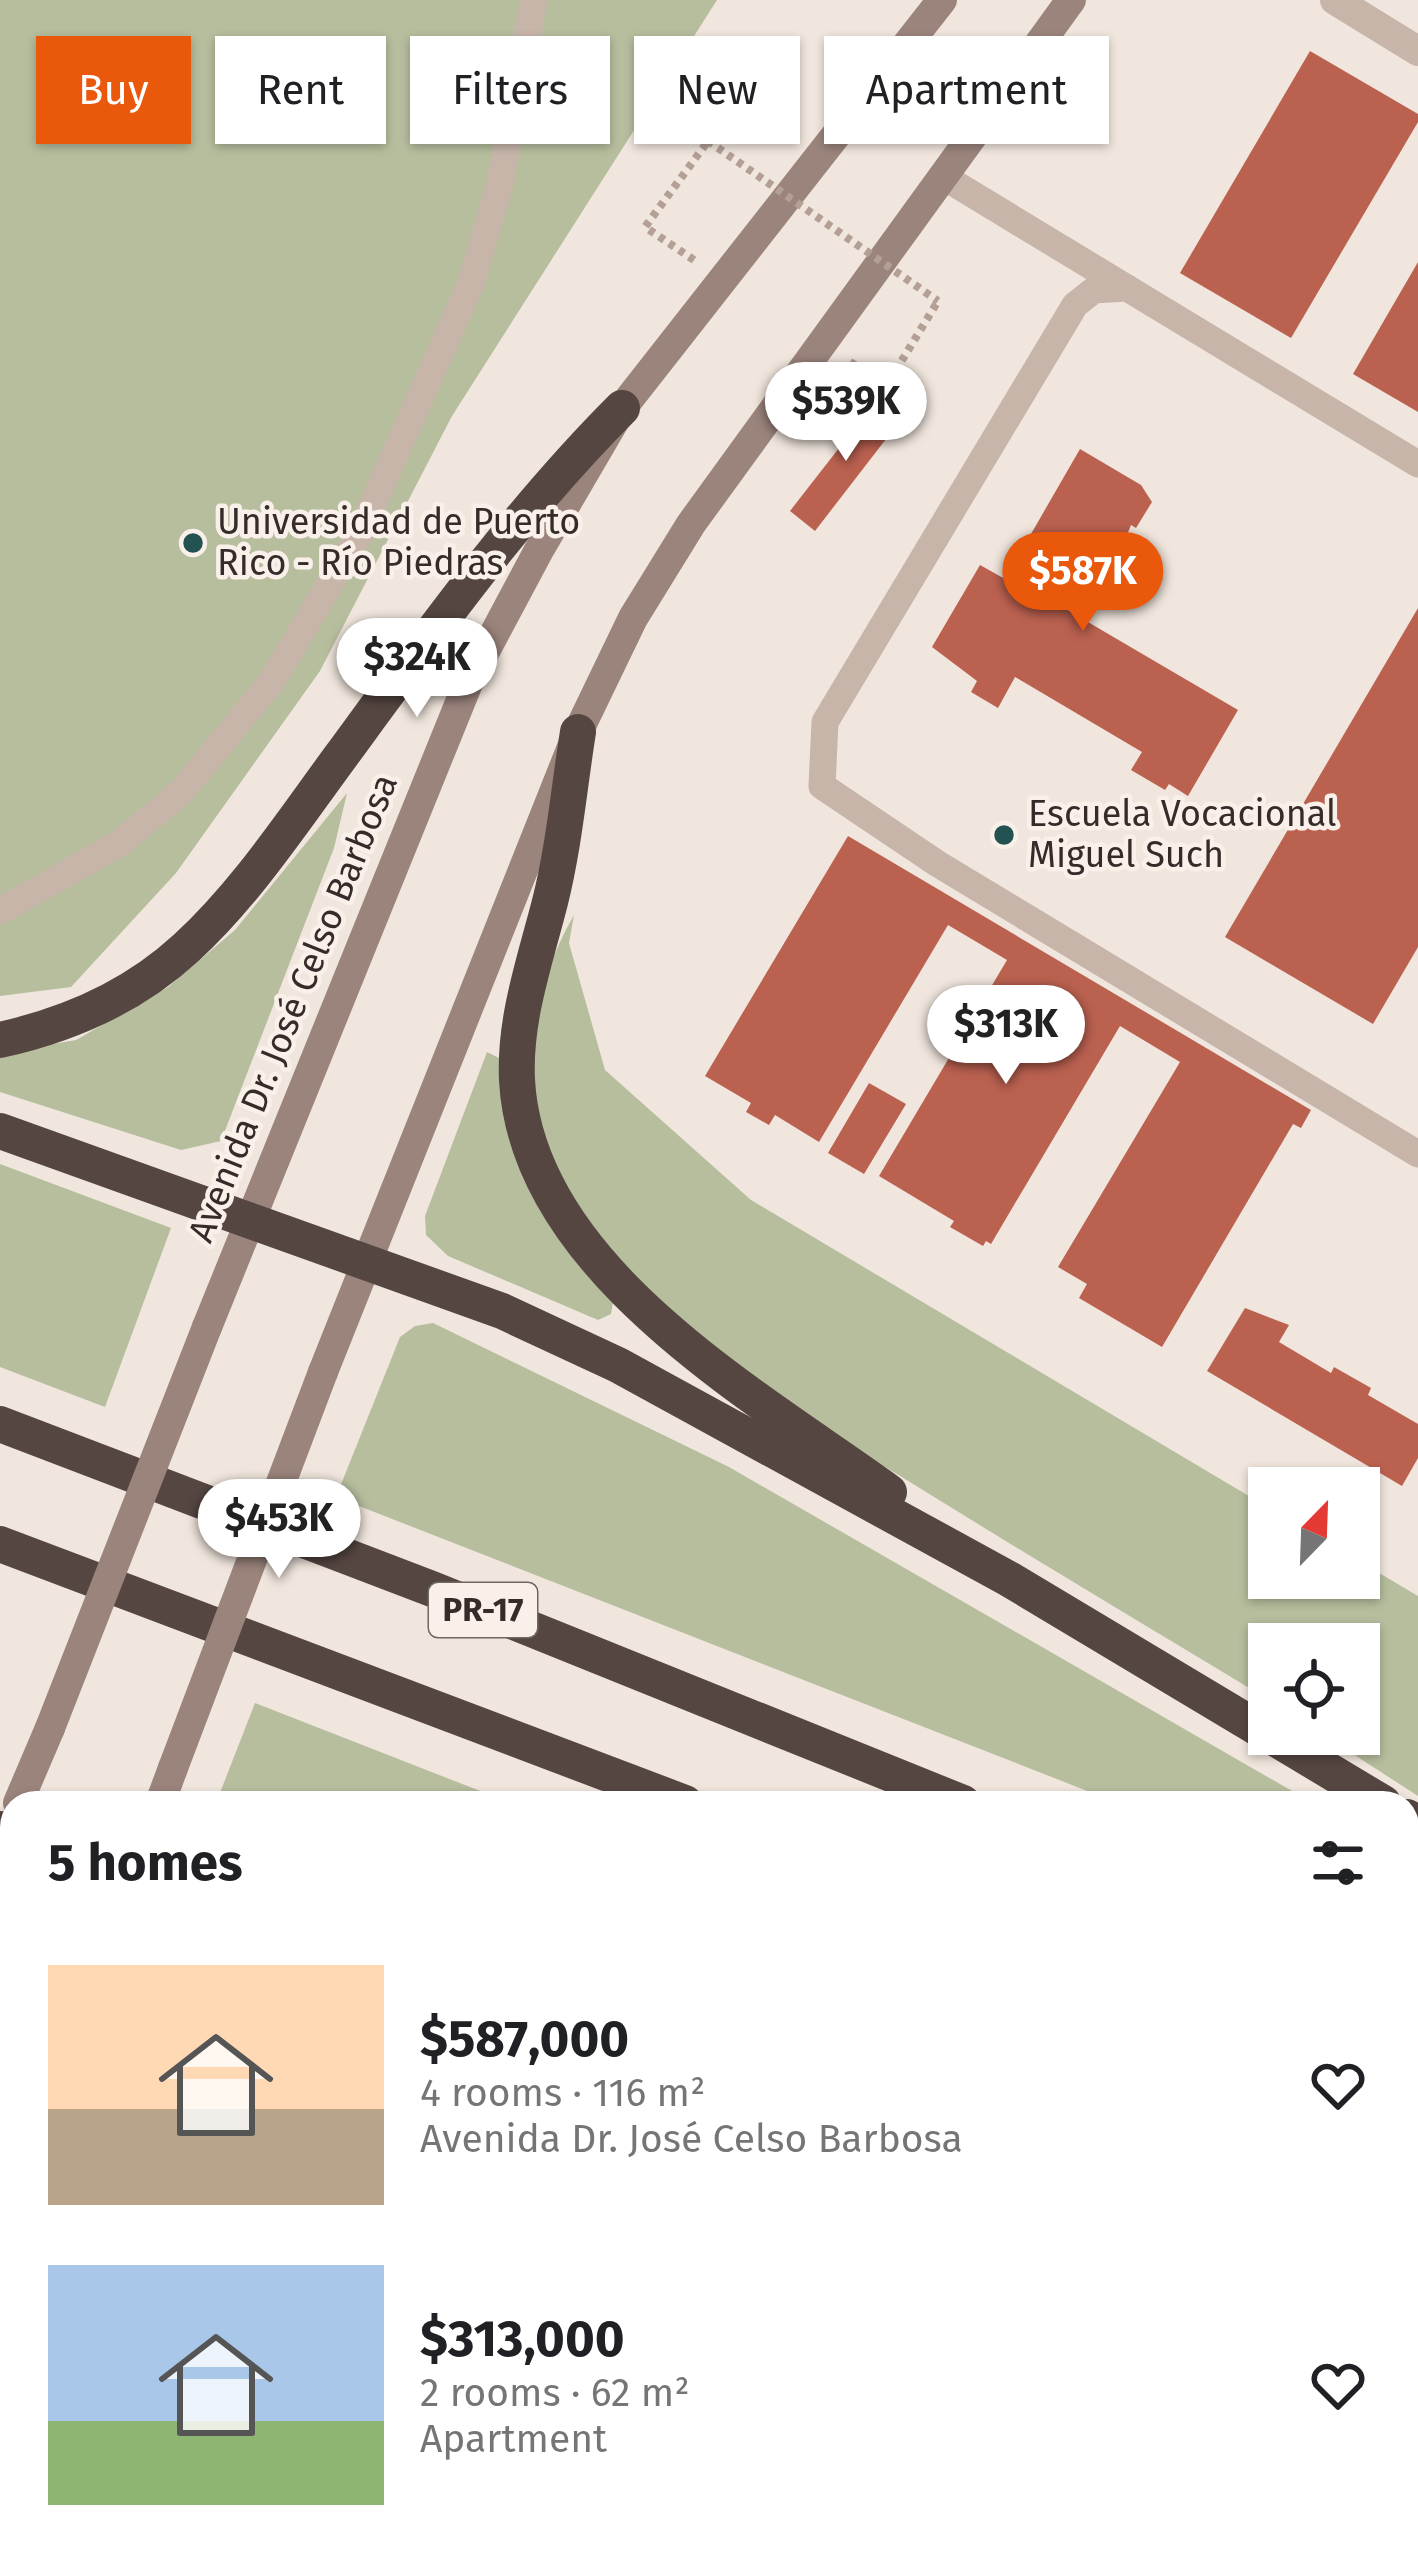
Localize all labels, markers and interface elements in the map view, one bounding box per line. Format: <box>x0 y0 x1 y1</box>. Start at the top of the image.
chip: Buy <box>36 36 191 144</box>
chip: Rent <box>215 36 386 144</box>
chip: Filters <box>410 36 610 144</box>
chip: New <box>634 36 800 144</box>
chip: Apartment <box>824 36 1109 144</box>
pin: $539K <box>762 362 930 464</box>
text: $539K <box>792 378 900 424</box>
place label: Universidad de Puerto Rico - Río Piedras <box>217 500 580 585</box>
marker: Universidad de Puerto Rico - Río Piedras <box>180 530 206 556</box>
pin: $587K <box>999 532 1167 634</box>
text: $587K <box>1029 548 1137 594</box>
pin: $324K <box>333 618 501 720</box>
text: $324K <box>363 634 471 680</box>
street label: Avenida Dr. José Celso Barbosa <box>179 768 407 1248</box>
place label: Escuela Vocacional Miguel Such <box>1028 792 1337 877</box>
marker: Escuela Vocacional Miguel Such <box>991 822 1017 848</box>
pin: $313K <box>922 985 1090 1087</box>
text: $313K <box>954 1001 1058 1047</box>
north arrow <box>1248 1467 1380 1599</box>
map controls <box>1248 1467 1380 1755</box>
pin: $453K <box>195 1479 363 1581</box>
text: $453K <box>225 1495 333 1541</box>
road number: PR-17 <box>429 1583 537 1637</box>
button: locate <box>1248 1623 1380 1755</box>
icon: filters <box>1305 1830 1371 1896</box>
text: 5 homes <box>48 1832 243 1894</box>
text: $587,000 <box>420 2008 629 2070</box>
icon: home <box>144 2013 288 2157</box>
icon: heart <box>1305 2052 1371 2118</box>
text: 4 rooms · 116 m² <box>420 2070 705 2116</box>
text: Avenida Dr. José Celso Barbosa <box>420 2116 963 2162</box>
text: $313,000 <box>420 2308 625 2370</box>
icon: home <box>144 2313 288 2457</box>
icon: heart <box>1305 2352 1371 2418</box>
text: 2 rooms · 62 m² <box>420 2370 690 2416</box>
text: Apartment <box>420 2416 607 2462</box>

